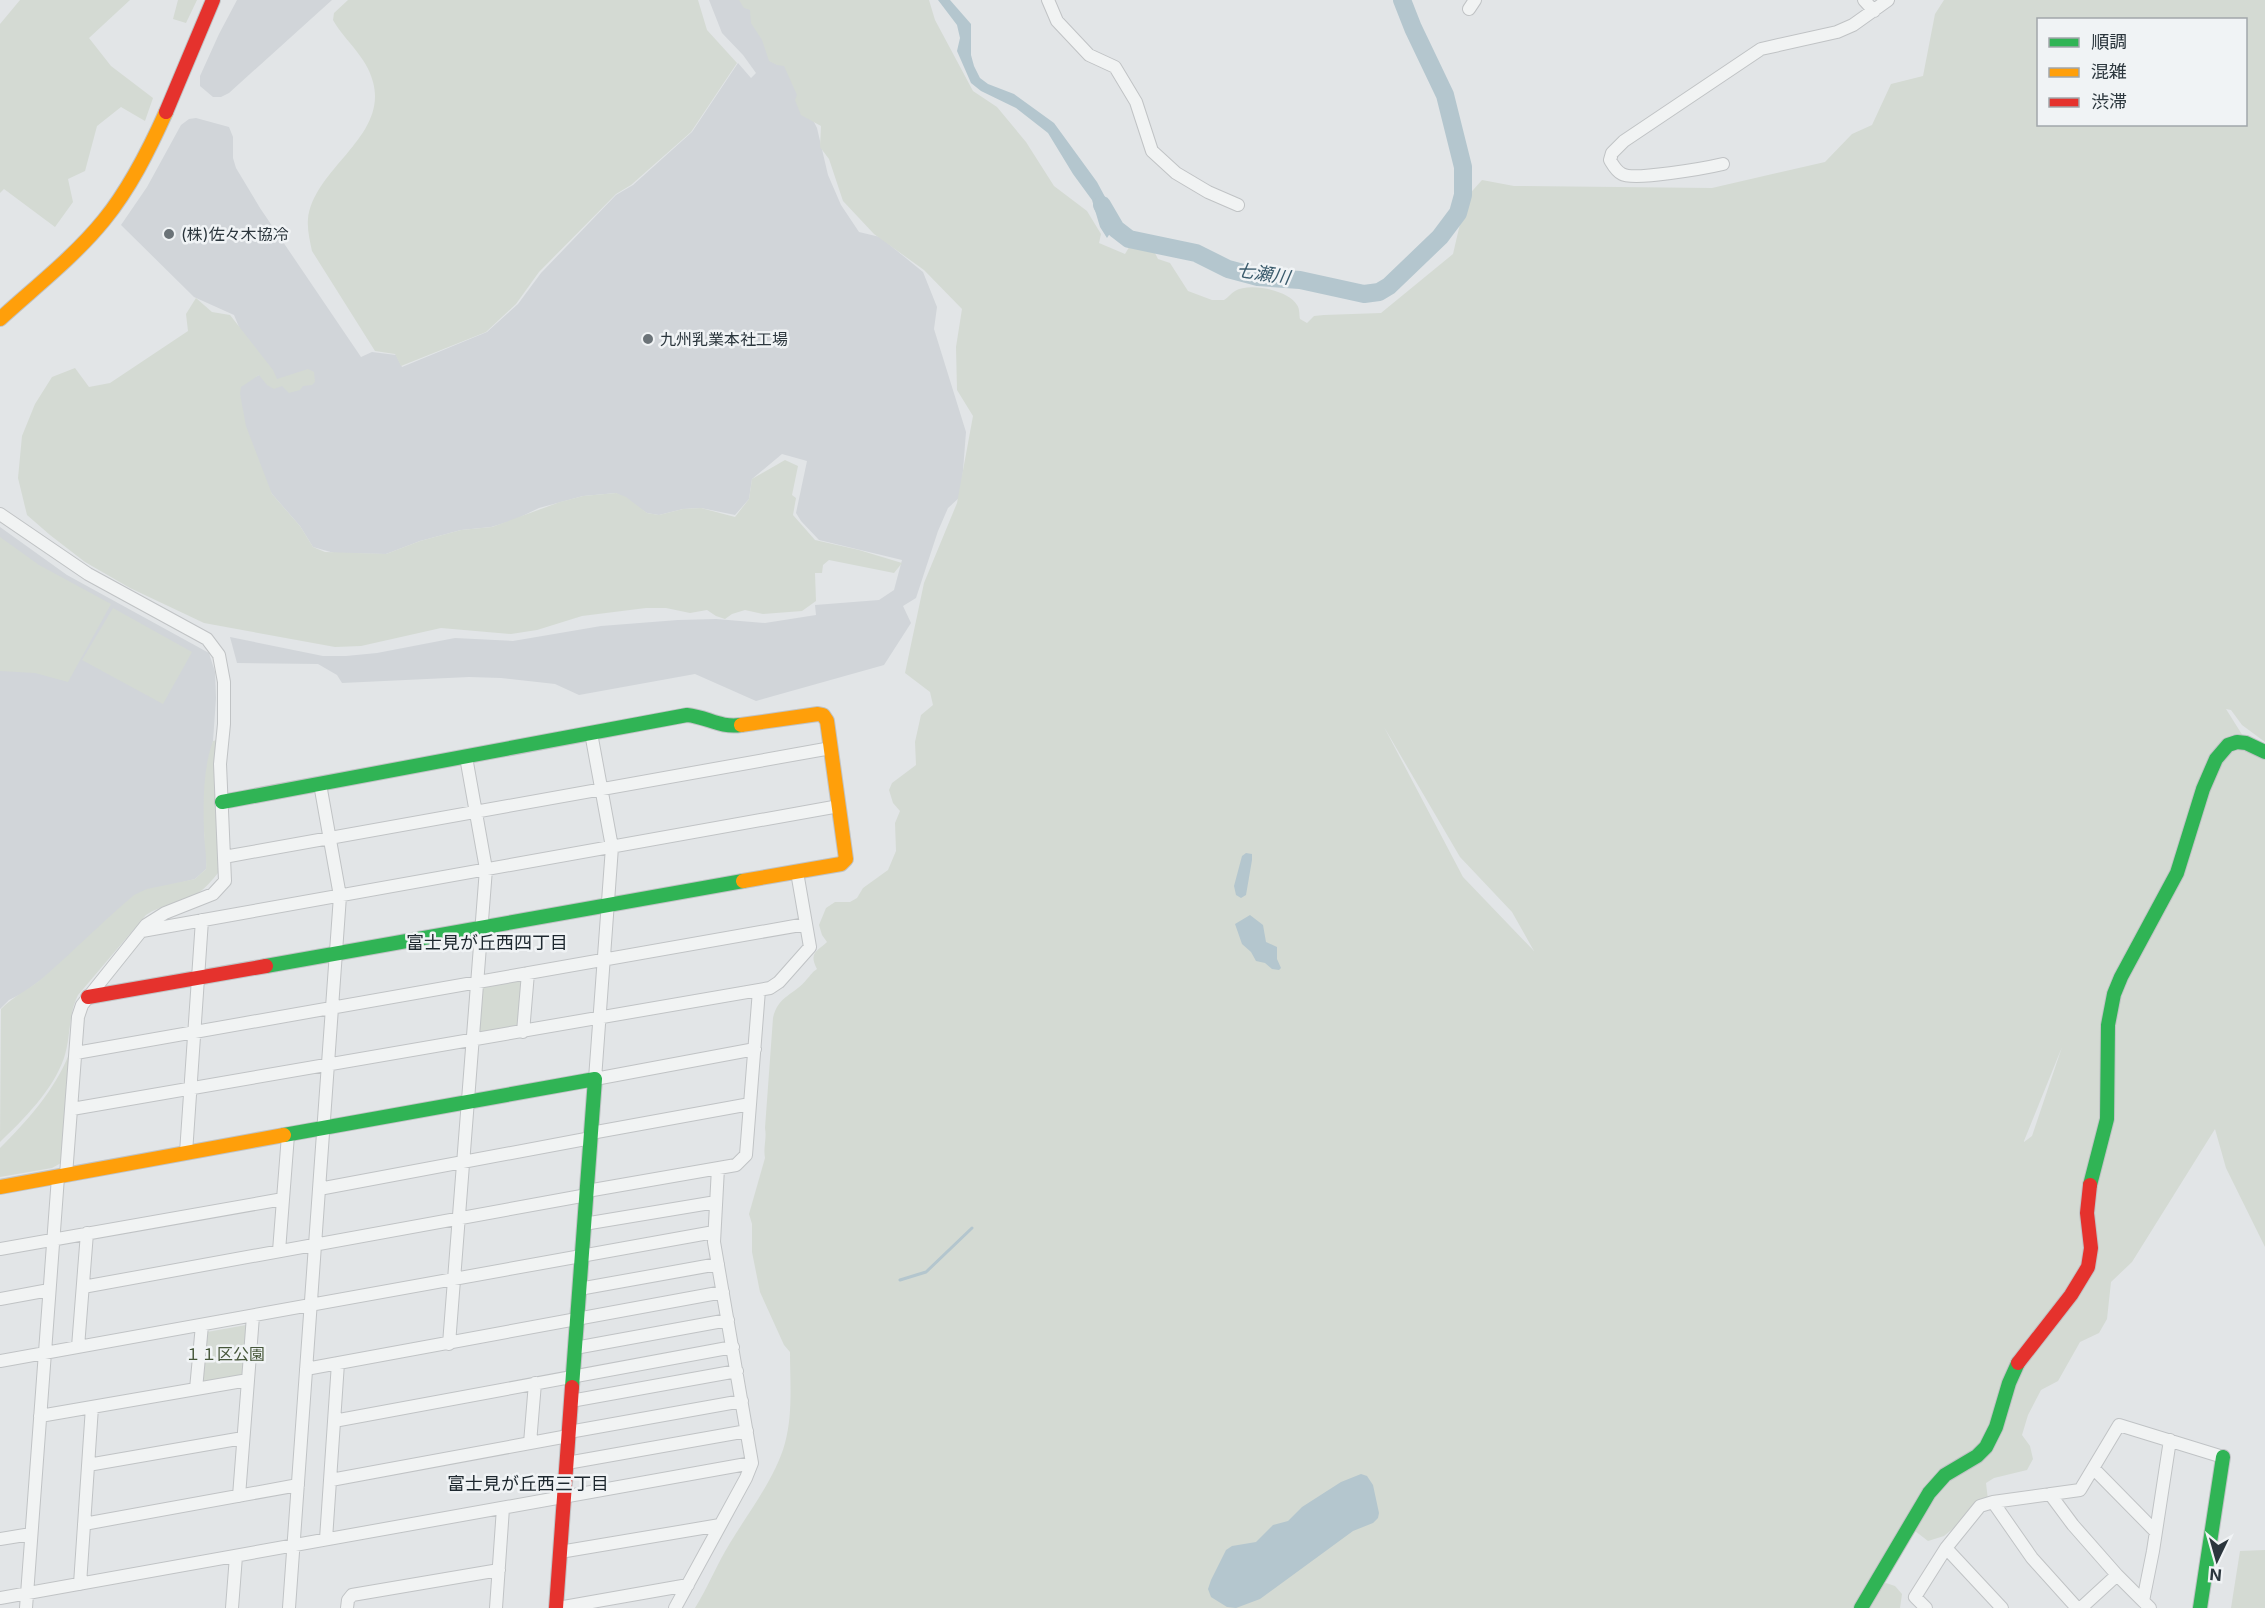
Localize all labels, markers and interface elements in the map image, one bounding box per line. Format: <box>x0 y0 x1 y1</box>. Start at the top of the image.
legend <box>2037 18 2247 126</box>
text: 順調 <box>2091 31 2127 52</box>
text: 混雑 <box>2091 61 2127 82</box>
text: 渋滞 <box>2091 91 2127 112</box>
place label: (株)佐々木協冷 <box>181 224 289 244</box>
marker: (株)佐々木協冷 <box>162 227 176 241</box>
water label: 七瀬川 <box>1235 259 1293 288</box>
place label: 九州乳業本社工場 <box>660 329 788 349</box>
marker: 九州乳業本社工場 <box>641 332 655 346</box>
district label: 富士見が丘西四丁目 <box>406 932 568 953</box>
park label: １１区公園 <box>185 1344 265 1364</box>
district label: 富士見が丘西三丁目 <box>447 1473 609 1494</box>
north arrow <box>2187 1530 2247 1590</box>
text: N <box>2209 1564 2223 1585</box>

